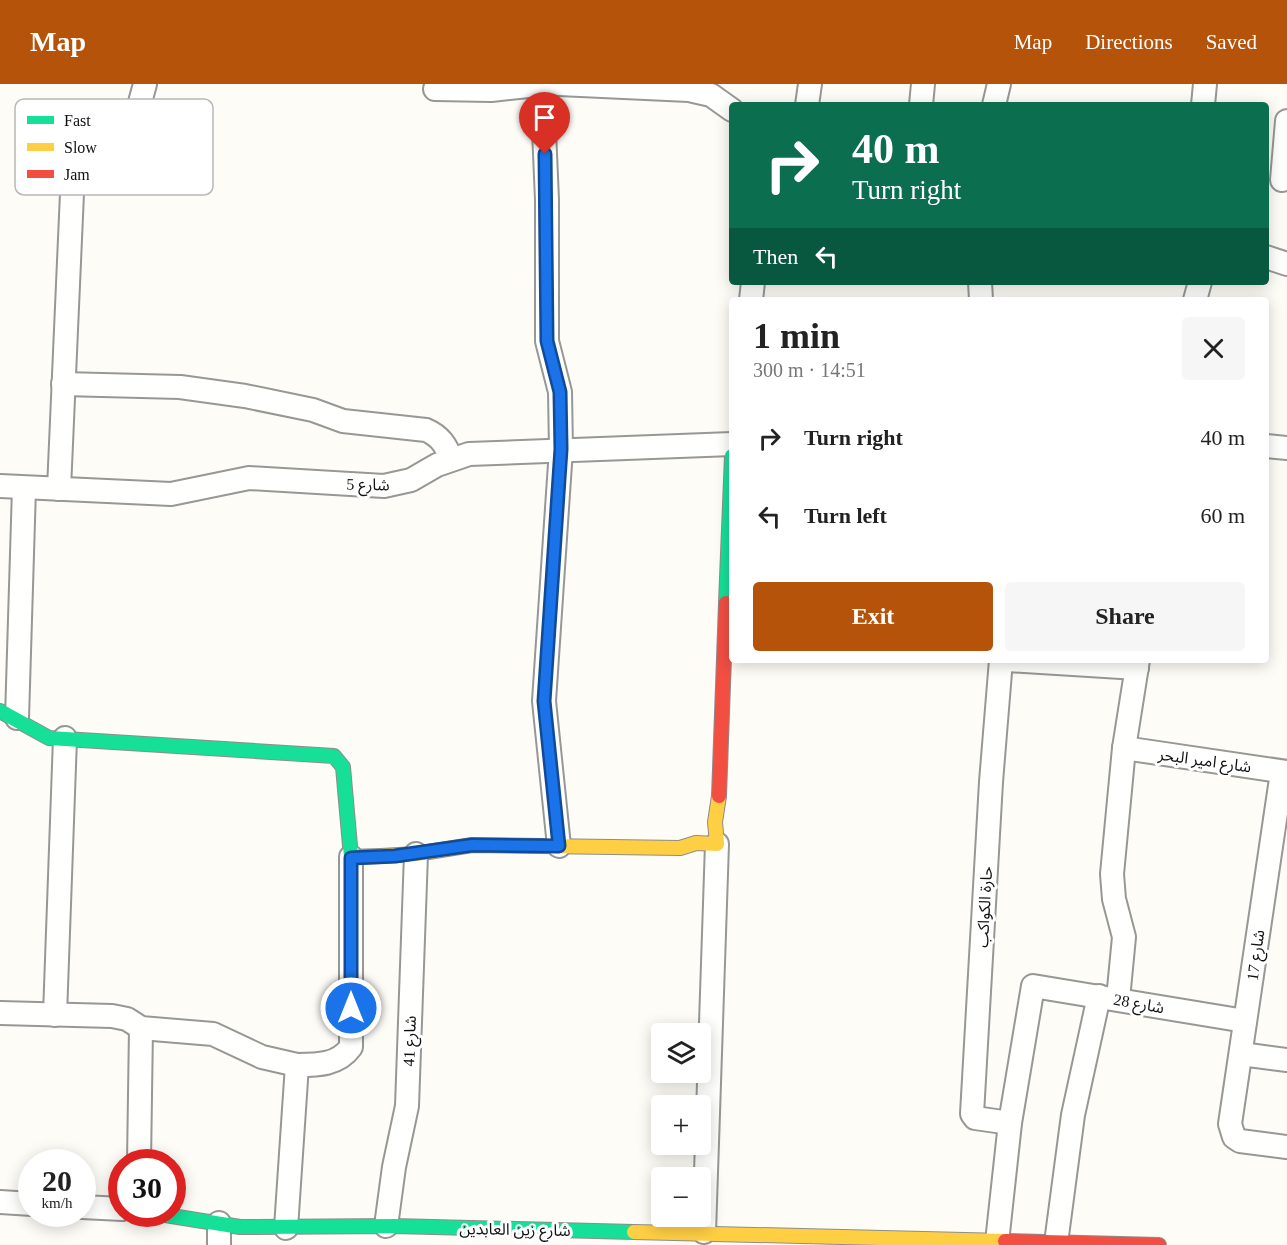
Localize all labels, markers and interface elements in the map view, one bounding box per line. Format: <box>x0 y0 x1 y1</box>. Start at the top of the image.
text: Map <box>30 26 86 57</box>
text: Map <box>1014 30 1052 54</box>
text: Directions <box>1085 30 1173 54</box>
text: Saved <box>1206 30 1257 54</box>
pin <box>519 92 570 154</box>
legend <box>15 99 213 195</box>
icon: arrive <box>528 101 561 134</box>
text: Fast <box>64 112 91 129</box>
icon: right <box>753 126 831 204</box>
text: 40 m <box>852 126 940 172</box>
text: Slow <box>64 139 97 156</box>
text: Jam <box>64 166 90 183</box>
text: Turn right <box>852 175 961 205</box>
icon: left <box>810 240 843 273</box>
text: Then <box>753 244 798 269</box>
text: 1 min <box>753 316 840 356</box>
button: close <box>1182 317 1245 380</box>
text: 300 m · 14:51 <box>753 359 866 381</box>
icon: right <box>753 422 786 455</box>
text: Turn right <box>804 425 903 450</box>
text: 40 m <box>1200 425 1245 450</box>
street label: شارع 5 <box>346 476 390 497</box>
icon: left <box>753 500 786 533</box>
text: Turn left <box>804 503 887 528</box>
text: 60 m <box>1200 503 1245 528</box>
button: Exit <box>753 582 993 651</box>
button: Share <box>1005 582 1245 651</box>
street label: شارع امير البحر <box>1156 745 1253 779</box>
street label: حارة الكواكب <box>974 866 996 948</box>
street label: شارع 17 <box>1244 929 1271 982</box>
position arrow <box>319 976 383 1040</box>
street label: شارع 28 <box>1112 991 1166 1020</box>
street label: شارع 41 <box>400 1015 423 1067</box>
map controls <box>651 1023 711 1227</box>
button: layers <box>651 1023 711 1083</box>
button: + <box>651 1095 711 1155</box>
speed limit sign: 30 <box>108 1149 186 1227</box>
text: 20 <box>42 1164 72 1197</box>
button: − <box>651 1167 711 1227</box>
text: km/h <box>42 1195 72 1211</box>
street label: شارع زين العابدين <box>459 1220 571 1243</box>

